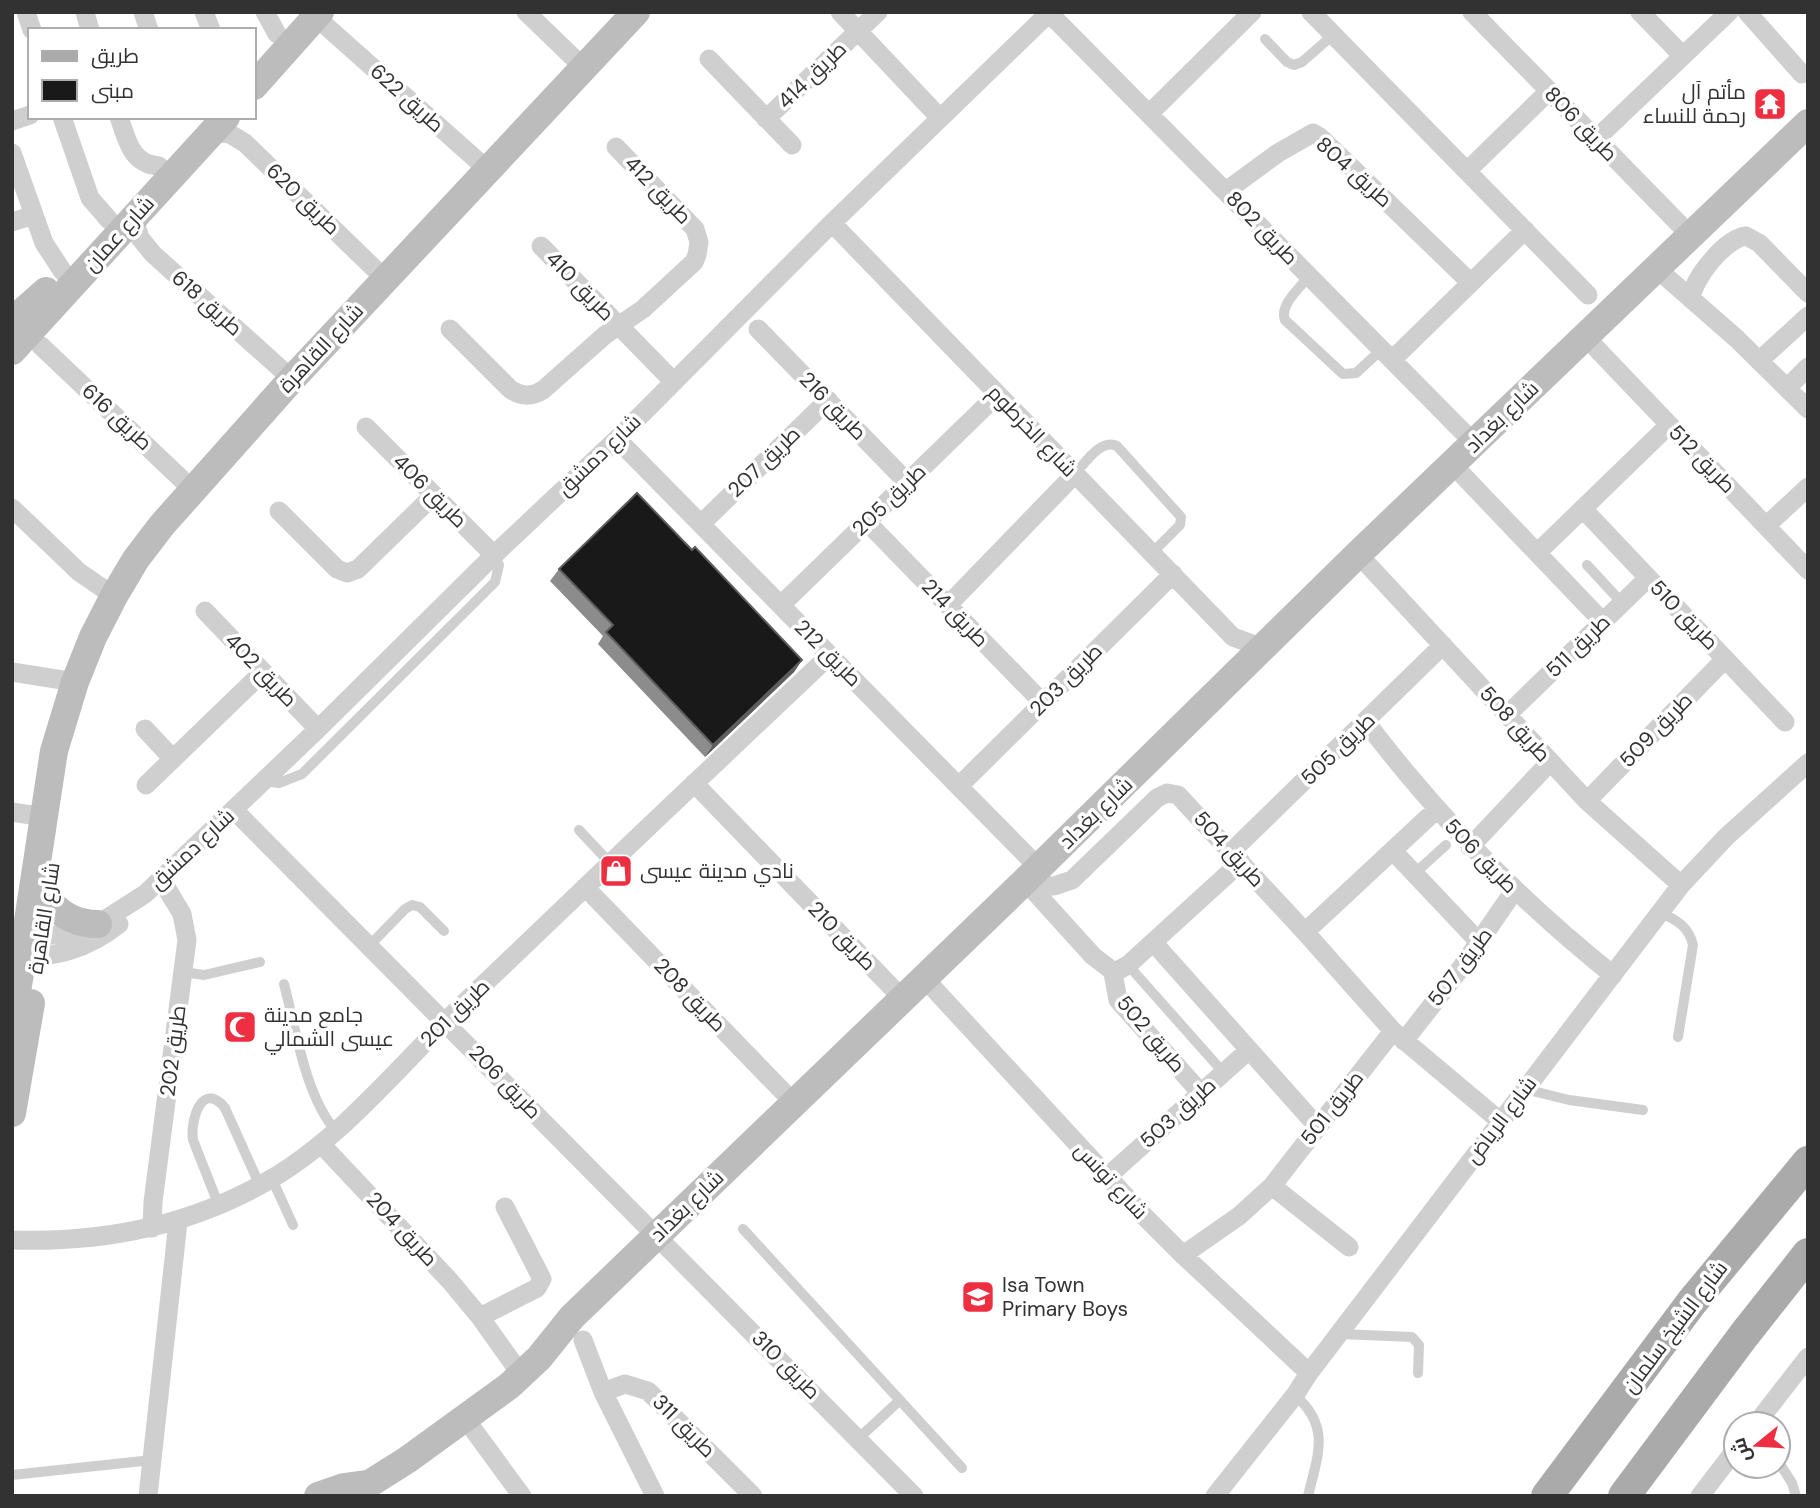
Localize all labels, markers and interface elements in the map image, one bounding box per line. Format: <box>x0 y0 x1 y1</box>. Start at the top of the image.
legend <box>28 28 256 119</box>
street label: طريق 414 <box>771 35 853 115</box>
text: طريق <box>91 42 139 70</box>
street label: طريق 622 <box>364 57 450 139</box>
text: مبنى <box>91 77 134 105</box>
place label: مأتم آل رحمة للنساء <box>1643 78 1746 130</box>
street label: طريق 806 <box>1538 80 1624 168</box>
temple icon: مأتم آل رحمة للنساء <box>1751 85 1789 123</box>
street label: طريق 804 <box>1310 130 1398 214</box>
street label: طريق 412 <box>618 150 698 230</box>
street label: طريق 620 <box>260 157 346 241</box>
street label: طريق 802 <box>1220 185 1304 271</box>
street label: شارع عمان <box>77 190 161 278</box>
street label: طريق 410 <box>540 245 620 327</box>
street label: طريق 618 <box>166 264 248 342</box>
street label: شارع القاهرة <box>272 297 370 399</box>
street label: طريق 216 <box>793 366 873 446</box>
street label: شارع بغداد <box>1459 375 1545 459</box>
street label: طريق 616 <box>76 377 158 457</box>
street label: شارع الخرطوم <box>981 379 1083 483</box>
street label: شارع دمشق <box>551 408 647 502</box>
street label: طريق 512 <box>1662 419 1742 499</box>
street label: طريق 207 <box>722 420 806 504</box>
street label: طريق 406 <box>387 448 473 534</box>
street label: طريق 205 <box>846 458 932 542</box>
street label: طريق 214 <box>915 573 995 653</box>
street label: طريق 510 <box>1644 574 1724 656</box>
street label: طريق 511 <box>1540 608 1616 684</box>
street label: طريق 212 <box>788 613 868 693</box>
street label: طريق 402 <box>219 627 303 713</box>
street label: طريق 203 <box>1023 637 1109 723</box>
street label: طريق 508 <box>1473 680 1557 768</box>
street label: طريق 509 <box>1613 686 1699 774</box>
street label: طريق 505 <box>1295 706 1381 792</box>
street label: شارع بغداد <box>1053 771 1139 855</box>
street label: شارع دمشق <box>143 802 241 896</box>
street label: طريق 504 <box>1187 805 1271 893</box>
street label: طريق 506 <box>1438 812 1524 900</box>
shop icon: نادي مدينة عيسى <box>597 852 635 890</box>
place label: نادي مدينة عيسى <box>640 857 794 887</box>
street label: شارع القاهرة <box>21 860 67 976</box>
street label: طريق 210 <box>802 895 882 977</box>
street label: طريق 507 <box>1421 922 1499 1012</box>
street label: طريق 208 <box>648 952 732 1038</box>
street label: طريق 201 <box>414 973 496 1053</box>
street label: طريق 502 <box>1111 990 1191 1078</box>
place label: جامع مدينة عيسى الشمالي <box>264 1001 394 1055</box>
street label: طريق 202 <box>154 1004 192 1098</box>
mosque icon: جامع مدينة عيسى الشمالي <box>221 1008 259 1046</box>
street label: طريق 206 <box>463 1039 547 1125</box>
street label: طريق 501 <box>1294 1065 1370 1151</box>
street label: طريق 503 <box>1134 1071 1222 1155</box>
street label: شارع الرياض <box>1459 1071 1543 1169</box>
street label: شارع تونس <box>1068 1136 1154 1226</box>
street label: شارع بغداد <box>644 1164 730 1248</box>
street label: طريق 204 <box>360 1186 444 1272</box>
street label: شارع الشيخ سلمان <box>1616 1255 1734 1399</box>
place label: Isa Town Primary Boys <box>1002 1271 1128 1323</box>
school or university icon: Isa Town Primary Boys <box>959 1278 997 1316</box>
street label: طريق 310 <box>745 1324 827 1406</box>
street label: طريق 311 <box>646 1388 722 1464</box>
north arrow <box>1722 1410 1792 1480</box>
text: ش <box>1726 1435 1757 1466</box>

